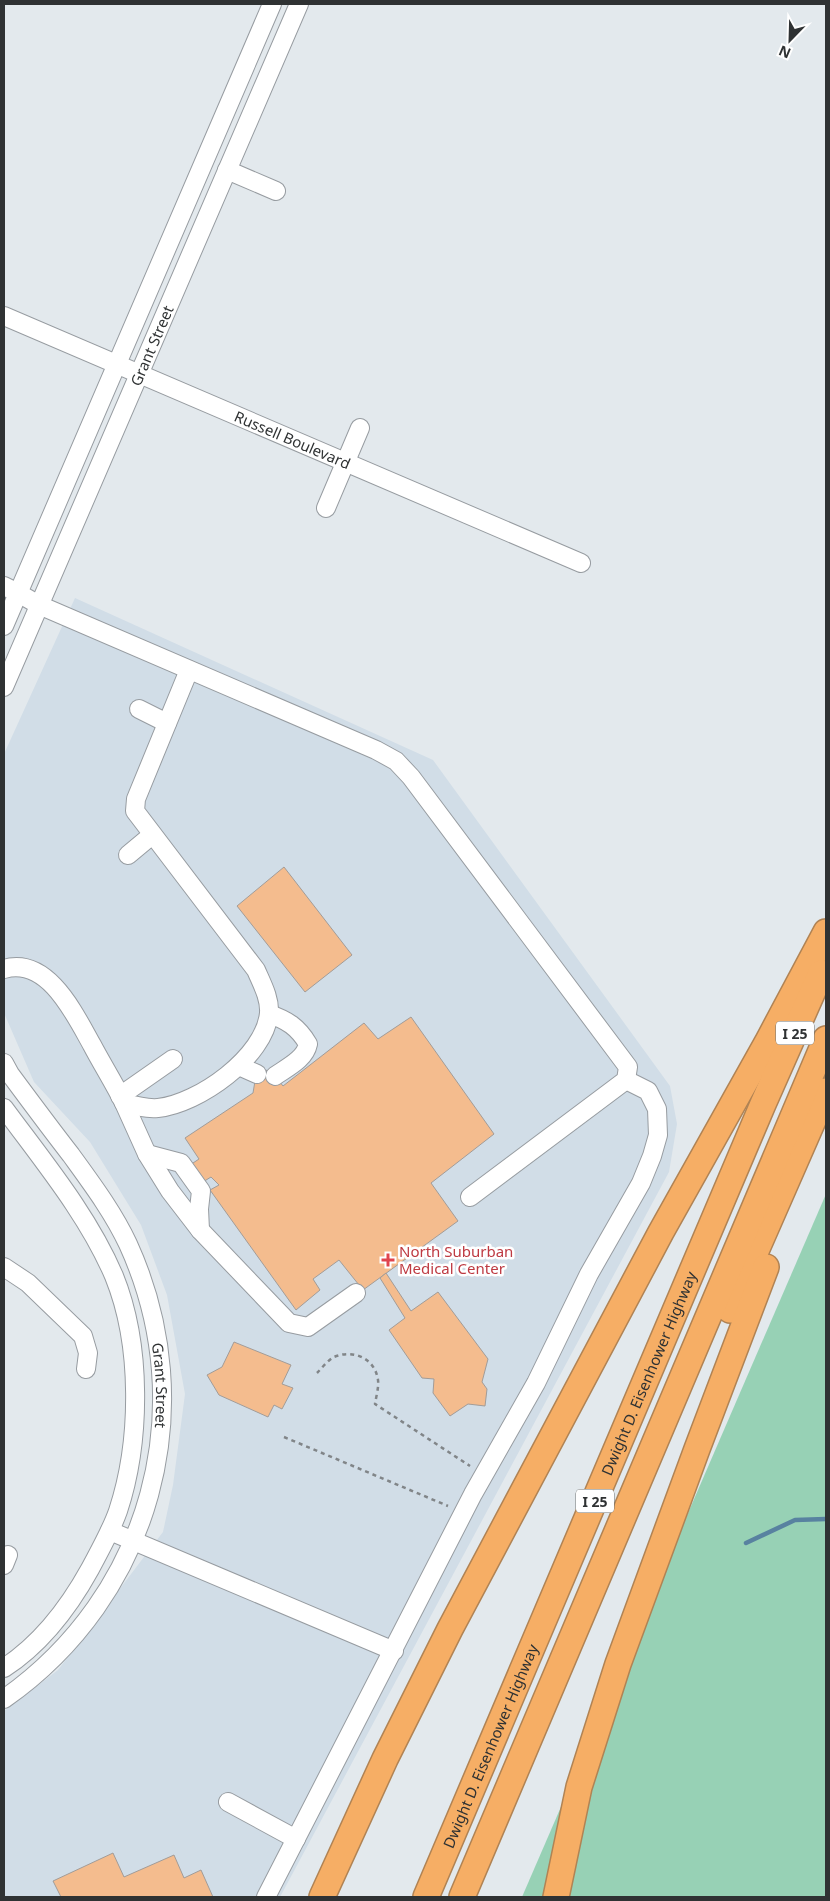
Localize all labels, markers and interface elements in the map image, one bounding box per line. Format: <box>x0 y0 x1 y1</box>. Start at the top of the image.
north arrow <box>765 15 815 65</box>
text: N <box>776 41 794 63</box>
street label: Grant Street <box>125 302 178 389</box>
street label: Russell Boulevard <box>232 406 354 473</box>
road number: I 25 <box>776 1021 814 1044</box>
place label: North Suburban Medical Center <box>399 1241 513 1278</box>
marker: North Suburban Medical Center <box>381 1253 395 1267</box>
street label: Dwight D. Eisenhower Highway <box>596 1268 701 1478</box>
street label: Grant Street <box>148 1341 172 1430</box>
road number: I 25 <box>576 1490 614 1512</box>
street label: Dwight D. Eisenhower Highway <box>438 1641 542 1851</box>

